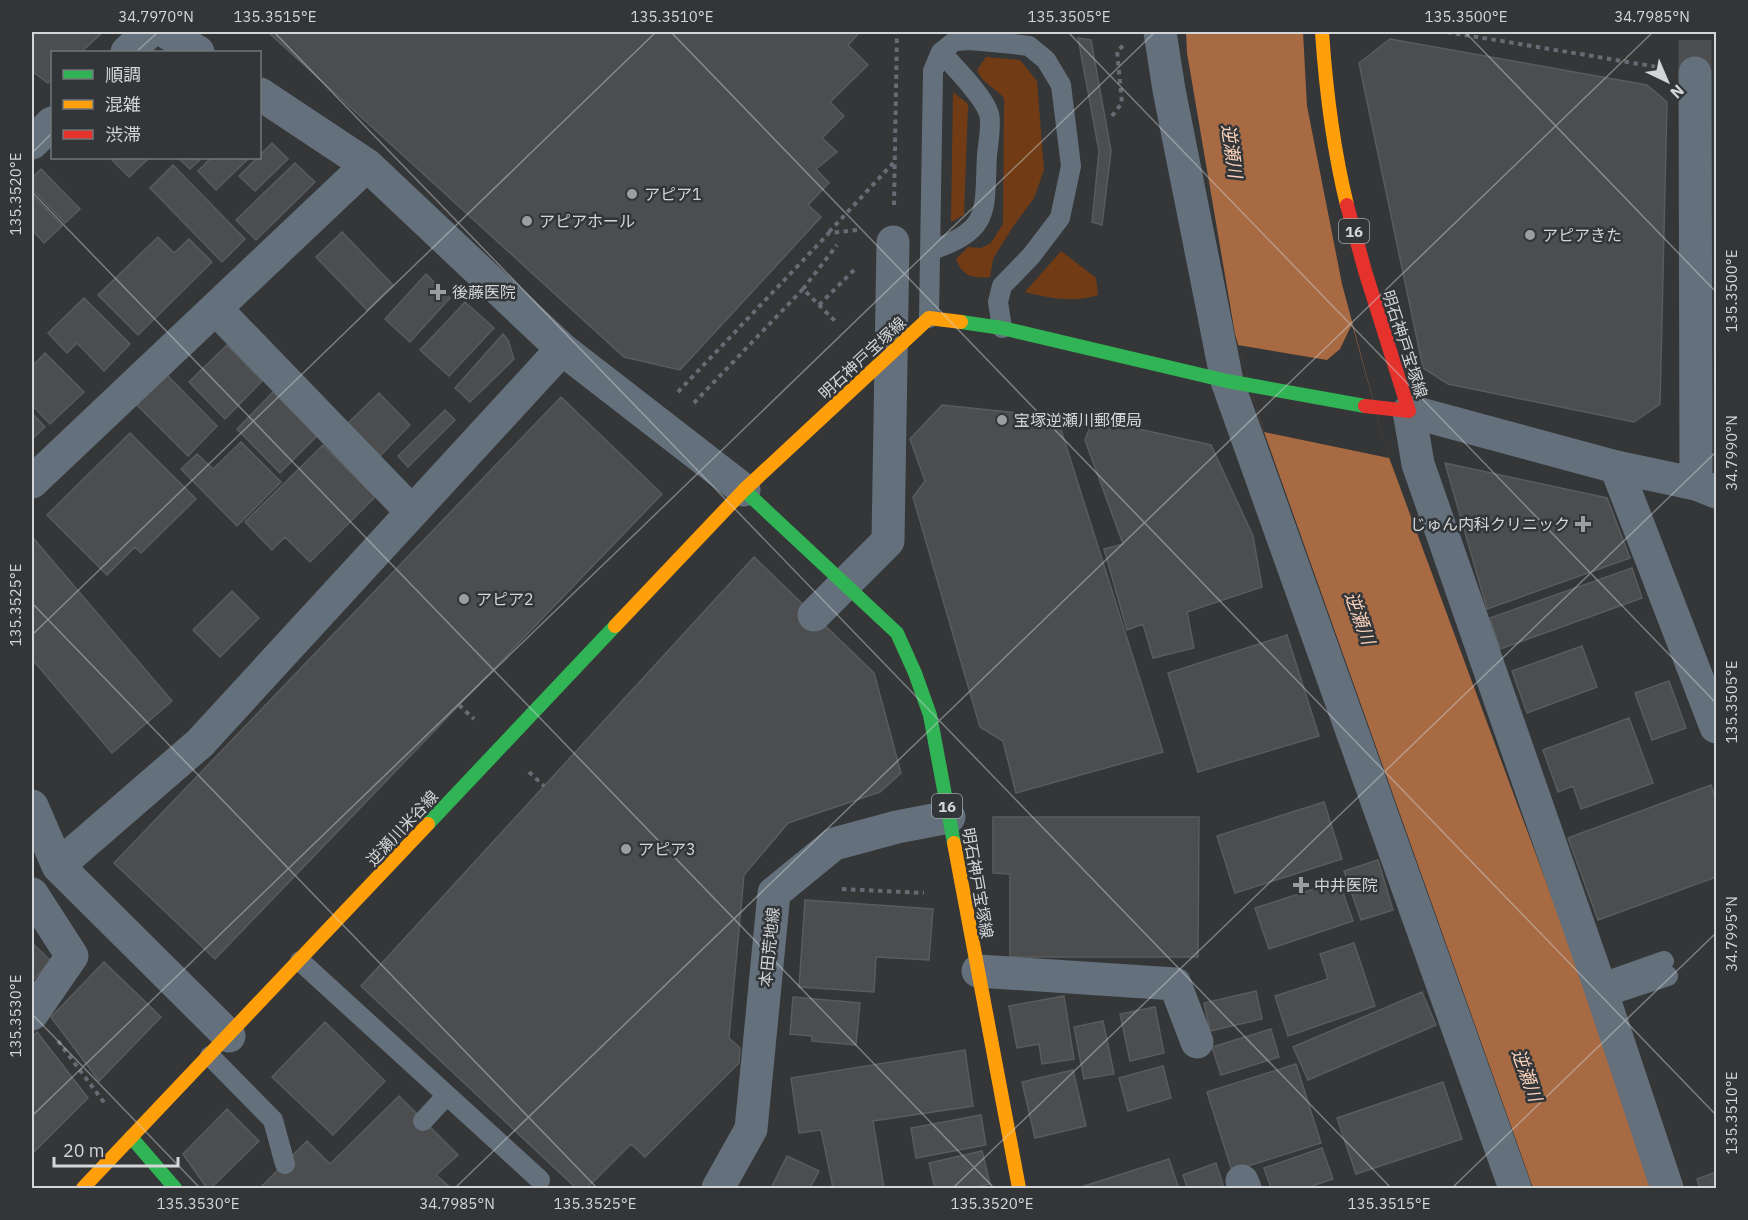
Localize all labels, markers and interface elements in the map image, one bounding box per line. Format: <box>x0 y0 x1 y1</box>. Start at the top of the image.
text: 34.7970°N <box>118 7 194 26</box>
text: 135.3515°E <box>234 7 316 26</box>
text: 135.3510°E <box>631 7 713 26</box>
text: 135.3505°E <box>1028 7 1110 26</box>
text: 135.3500°E <box>1425 7 1507 26</box>
text: 34.7985°N <box>1614 7 1690 26</box>
legend <box>51 51 261 159</box>
north arrow <box>1637 51 1697 111</box>
text: 順調 <box>105 63 141 86</box>
text: N <box>1666 81 1689 103</box>
text: 混雑 <box>105 93 141 116</box>
text: 渋滞 <box>105 123 141 146</box>
water label: 逆瀬川 <box>1217 123 1247 181</box>
text: 135.3520°E <box>6 153 25 235</box>
place label: アピア1 <box>644 184 702 204</box>
marker: アピア1 <box>625 187 639 201</box>
place label: アピアホール <box>539 211 635 231</box>
marker: アピアホール <box>520 214 534 228</box>
road number: 16 <box>1339 219 1369 243</box>
place label: アピアきた <box>1542 225 1622 245</box>
marker: アピアきた <box>1523 228 1537 242</box>
text: 135.3500°E <box>1722 250 1741 332</box>
place label: 後藤医院 <box>452 282 516 302</box>
marker: 後藤医院 <box>429 283 447 301</box>
street label: 明石神戸宝塚線 <box>1378 288 1432 400</box>
street label: 明石神戸宝塚線 <box>814 312 910 404</box>
place label: 宝塚逆瀬川郵便局 <box>1014 410 1142 430</box>
marker: 宝塚逆瀬川郵便局 <box>995 413 1009 427</box>
text: 34.7990°N <box>1722 415 1741 491</box>
place label: じゅん内科クリニック <box>1410 514 1570 534</box>
marker: じゅん内科クリニック <box>1574 515 1592 533</box>
text: 135.3525°E <box>6 564 25 646</box>
place label: アピア2 <box>476 589 534 609</box>
water label: 逆瀬川 <box>1340 589 1381 649</box>
marker: アピア2 <box>457 592 471 606</box>
text: 135.3505°E <box>1722 661 1741 743</box>
street label: 逆瀬川米谷線 <box>362 786 442 870</box>
road number: 16 <box>932 794 962 818</box>
street label: 明石神戸宝塚線 <box>958 826 998 940</box>
place label: アピア3 <box>638 839 696 859</box>
marker: アピア3 <box>619 842 633 856</box>
place label: 中井医院 <box>1314 875 1378 895</box>
marker: 中井医院 <box>1292 876 1310 894</box>
text: 34.7995°N <box>1722 896 1741 972</box>
street label: 本田荒地線 <box>755 906 783 988</box>
text: 135.3530°E <box>6 975 25 1057</box>
water label: 逆瀬川 <box>1507 1046 1548 1106</box>
text: 135.3510°E <box>1722 1072 1741 1154</box>
scale bar <box>54 1130 178 1168</box>
text: 20 m <box>63 1139 105 1162</box>
text: 135.3530°E <box>157 1194 239 1213</box>
text: 34.7985°N <box>419 1194 495 1213</box>
text: 135.3525°E <box>554 1194 636 1213</box>
text: 135.3520°E <box>951 1194 1033 1213</box>
text: 135.3515°E <box>1348 1194 1430 1213</box>

